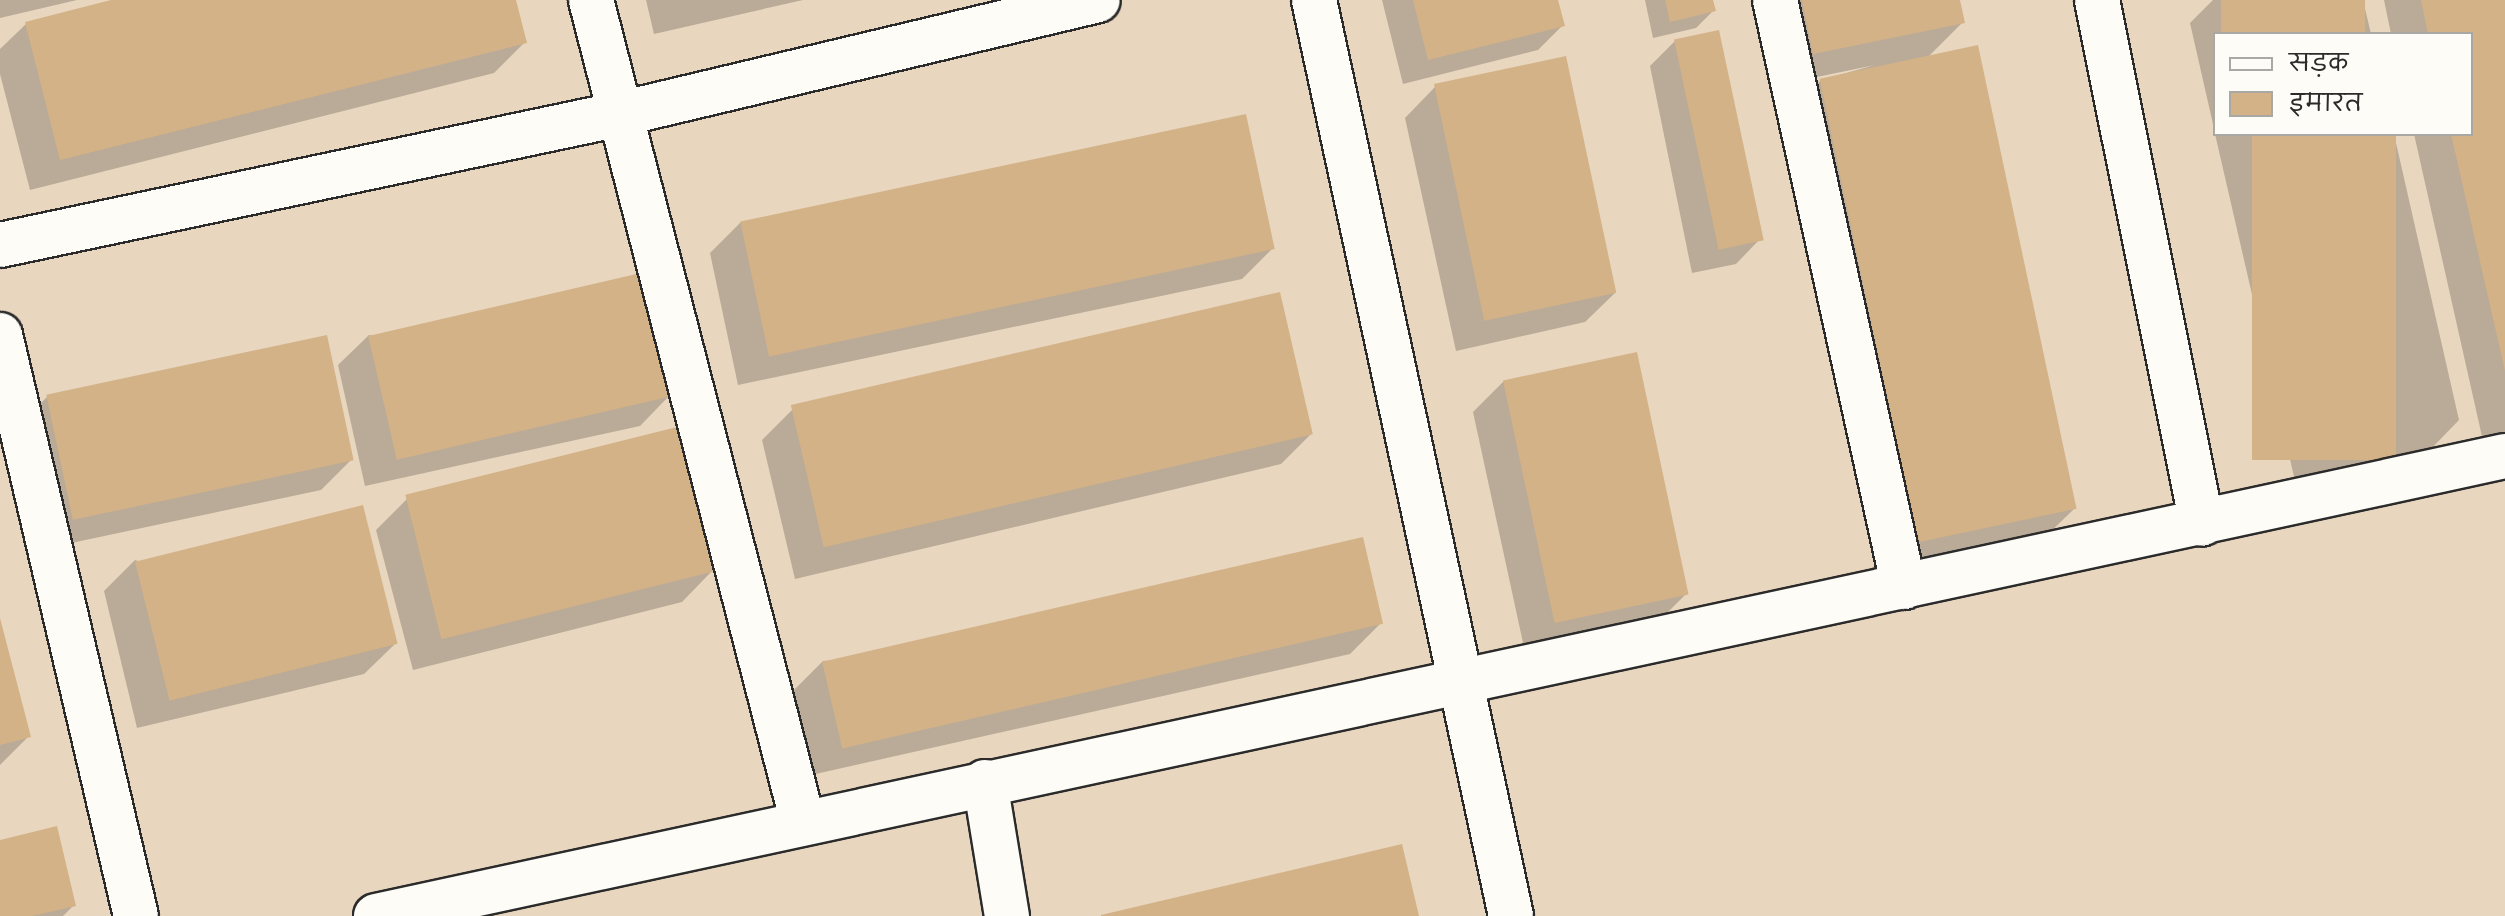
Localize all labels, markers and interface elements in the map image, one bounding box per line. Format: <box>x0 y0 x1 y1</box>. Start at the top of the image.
legend <box>2213 32 2473 136</box>
text: सड़क <box>2289 47 2348 81</box>
text: इमारत <box>2289 87 2362 121</box>

